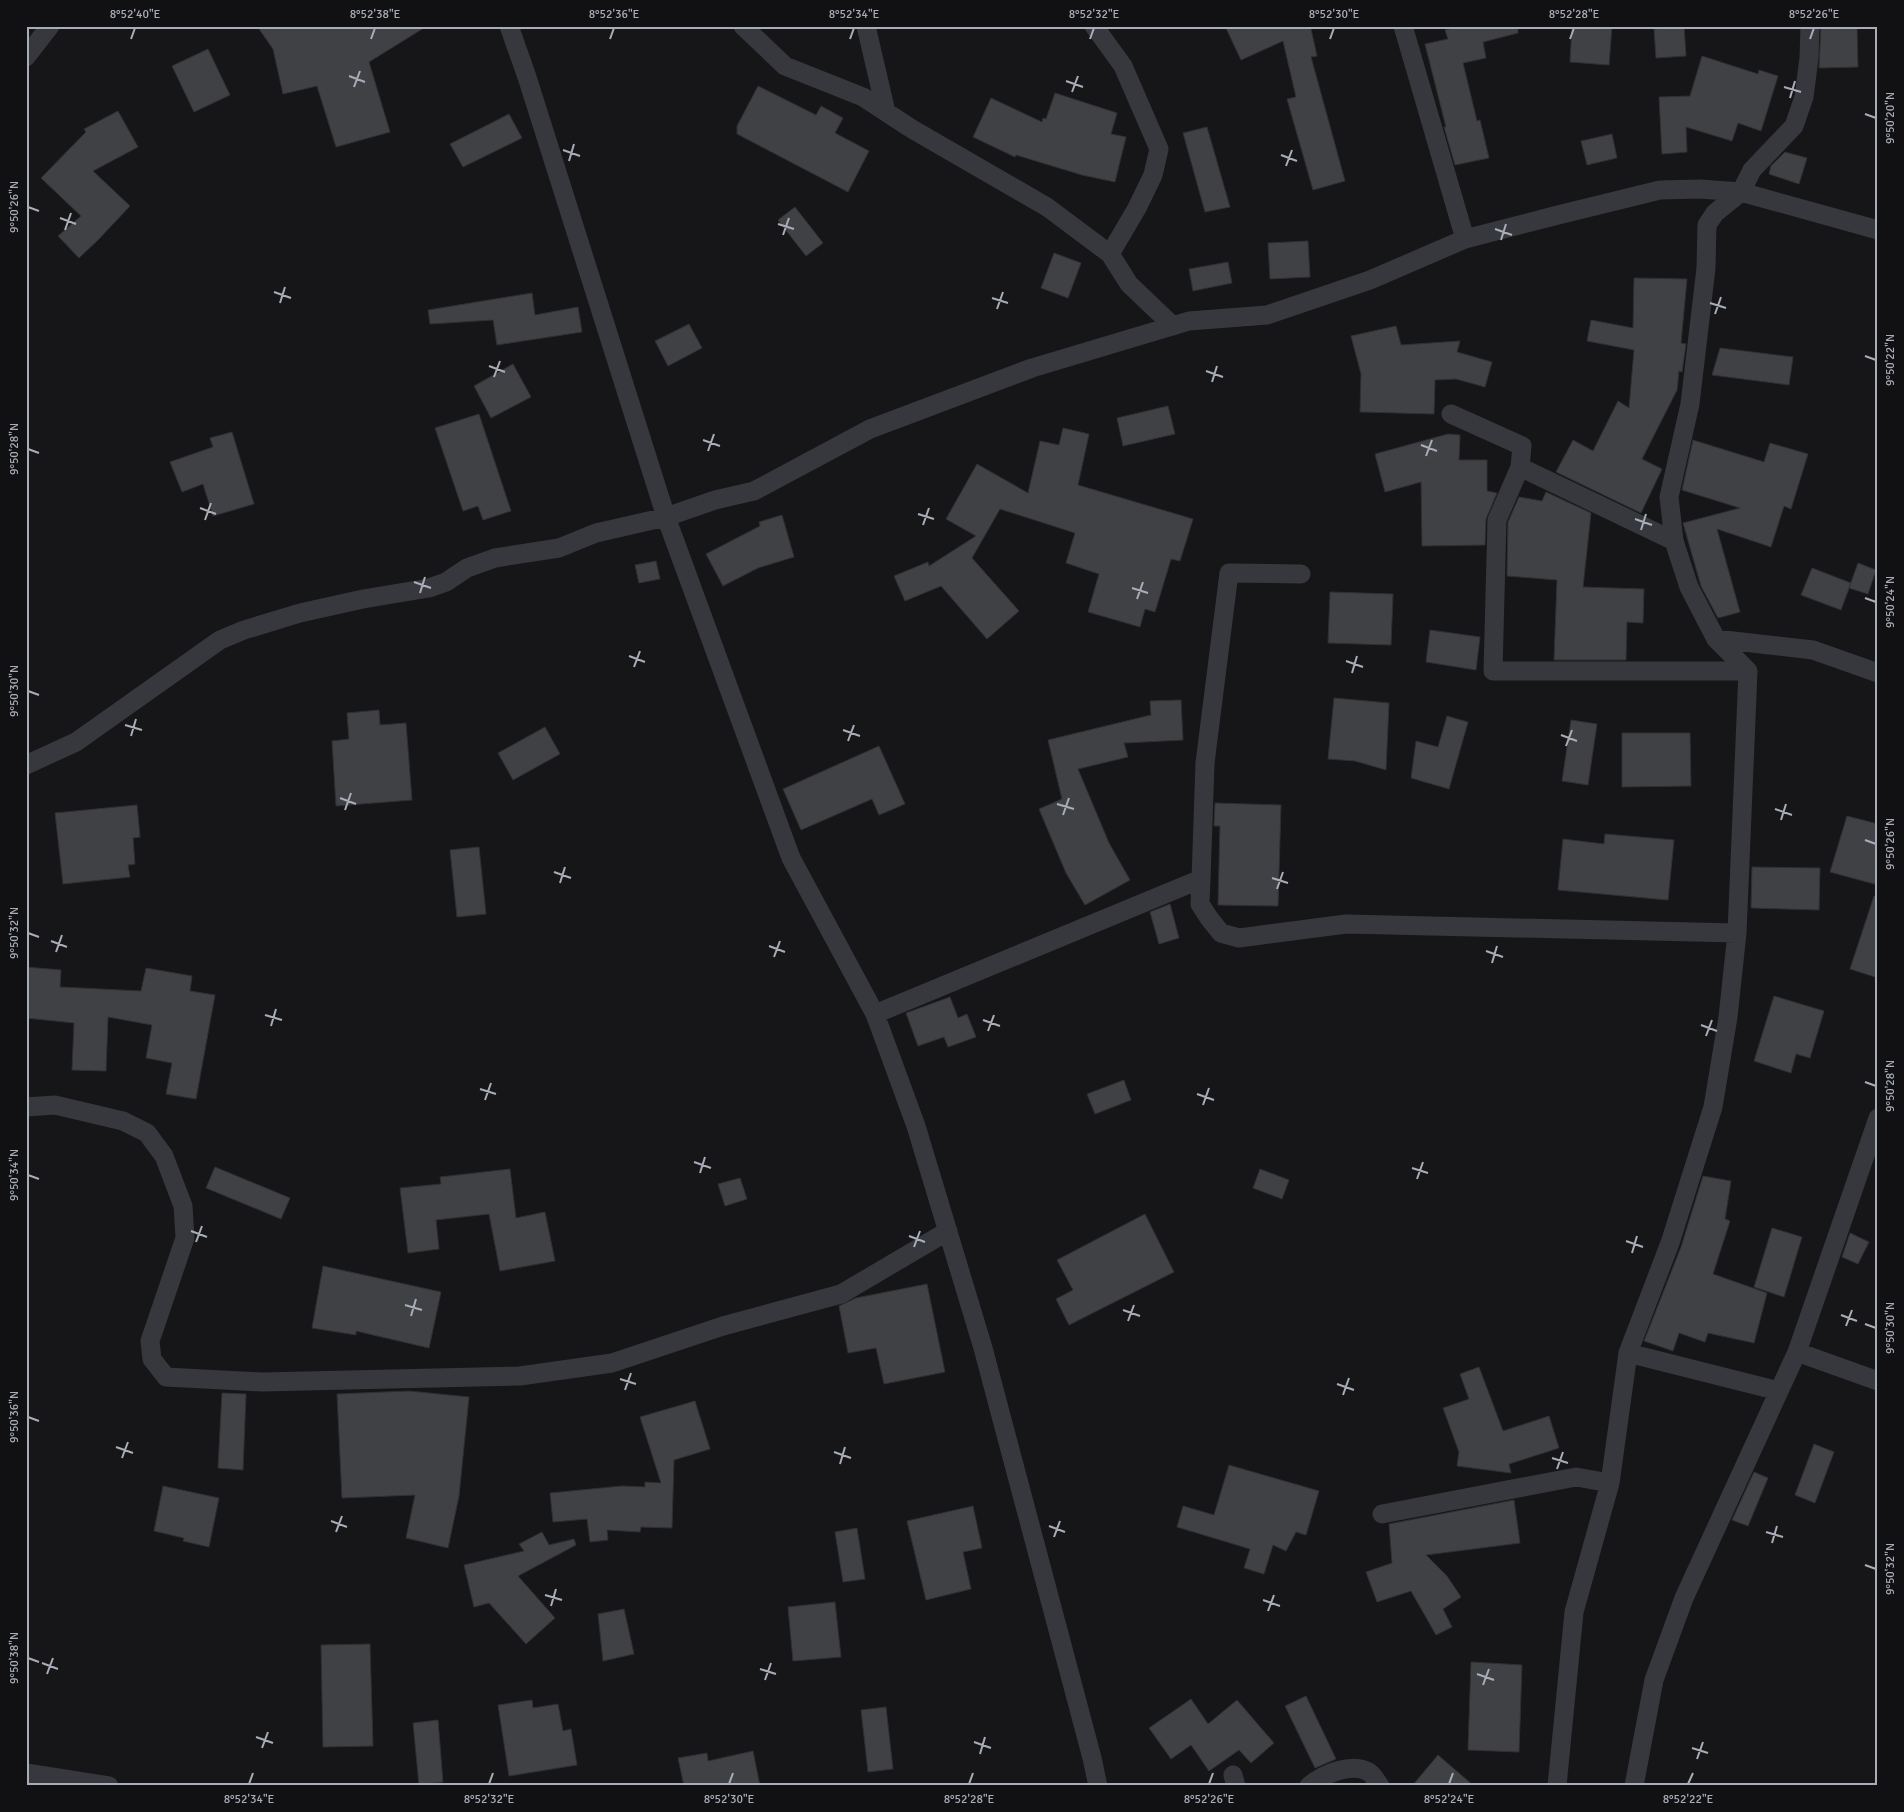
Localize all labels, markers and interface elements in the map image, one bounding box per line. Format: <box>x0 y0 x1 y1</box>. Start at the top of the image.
text: 8°52'40"E <box>110 7 161 22</box>
text: 8°52'38"E <box>350 7 401 22</box>
text: 8°52'36"E <box>589 7 640 22</box>
text: 8°52'34"E <box>829 7 880 22</box>
text: 8°52'32"E <box>1069 7 1120 22</box>
text: 8°52'30"E <box>1309 7 1360 22</box>
text: 8°52'28"E <box>1549 7 1600 22</box>
text: 8°52'26"E <box>1789 7 1840 22</box>
text: 9°50'20"N <box>1883 92 1898 144</box>
text: 9°50'26"N <box>7 181 22 233</box>
text: 9°50'22"N <box>1883 334 1898 386</box>
text: 9°50'28"N <box>7 423 22 475</box>
text: 9°50'24"N <box>1883 576 1898 628</box>
text: 9°50'30"N <box>7 665 22 717</box>
text: 9°50'26"N <box>1883 818 1898 870</box>
text: 9°50'32"N <box>7 907 22 959</box>
text: 9°50'28"N <box>1883 1060 1898 1112</box>
text: 9°50'34"N <box>7 1149 22 1201</box>
text: 9°50'30"N <box>1883 1302 1898 1354</box>
text: 9°50'36"N <box>7 1391 22 1443</box>
text: 9°50'32"N <box>1883 1543 1898 1595</box>
text: 9°50'38"N <box>7 1632 22 1684</box>
text: 8°52'34"E <box>224 1792 275 1807</box>
text: 8°52'32"E <box>464 1792 515 1807</box>
text: 8°52'30"E <box>704 1792 755 1807</box>
text: 8°52'28"E <box>944 1792 995 1807</box>
text: 8°52'26"E <box>1184 1792 1235 1807</box>
text: 8°52'24"E <box>1424 1792 1475 1807</box>
text: 8°52'22"E <box>1663 1792 1714 1807</box>

